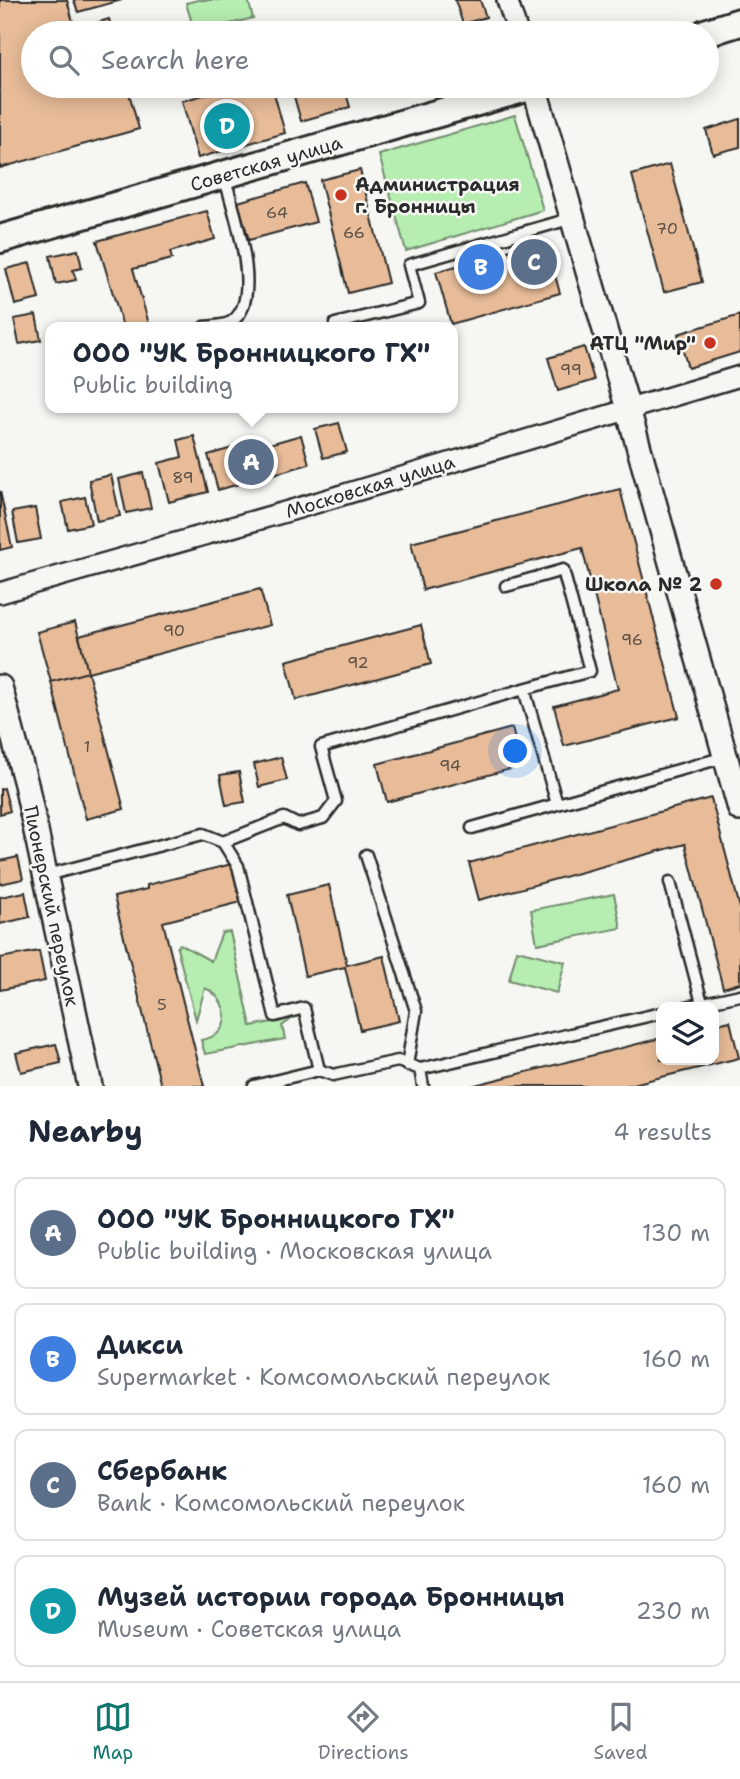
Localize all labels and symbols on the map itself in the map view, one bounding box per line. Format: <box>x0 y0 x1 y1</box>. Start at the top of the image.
pin: D <box>204 100 250 152</box>
street label: Советская улица <box>187 130 345 197</box>
place label: Администрация г. Бронницы <box>355 172 520 219</box>
marker: Администрация г. Бронницы <box>333 187 349 203</box>
house number: 64 <box>266 202 288 223</box>
house number: 70 <box>656 218 678 239</box>
house number: 66 <box>343 222 365 243</box>
pin: C <box>511 236 557 288</box>
pin: B <box>458 241 504 293</box>
place label: АТЦ "Мир" <box>590 331 696 356</box>
marker: АТЦ "Мир" <box>702 335 718 351</box>
house number: 99 <box>560 359 582 380</box>
pin: A <box>228 436 274 488</box>
street label: Московская улица <box>283 449 458 524</box>
house number: 89 <box>172 467 194 488</box>
place label: Школа № 2 <box>585 572 702 597</box>
marker: Школа № 2 <box>708 576 724 592</box>
house number: 90 <box>163 620 185 641</box>
house number: 96 <box>621 629 643 650</box>
house number: 92 <box>347 652 369 673</box>
your location <box>498 734 532 768</box>
house number: 1 <box>84 736 90 757</box>
house number: 94 <box>439 755 461 776</box>
street label: Пионерский переулок <box>18 803 85 1009</box>
house number: 5 <box>157 994 167 1015</box>

